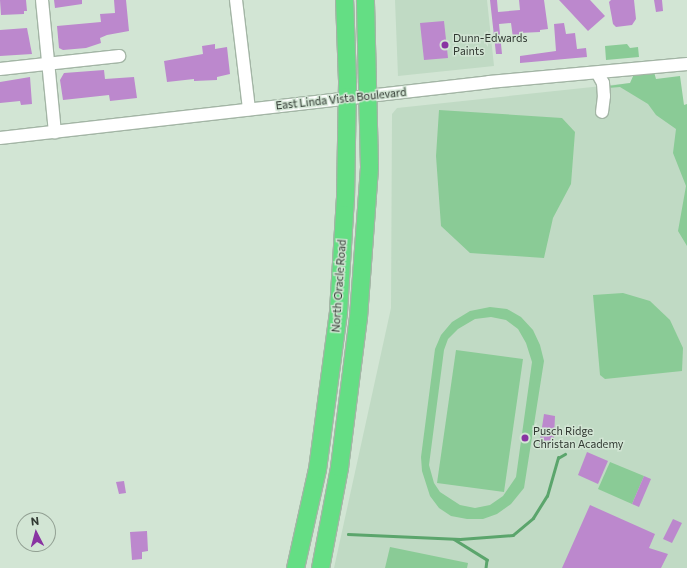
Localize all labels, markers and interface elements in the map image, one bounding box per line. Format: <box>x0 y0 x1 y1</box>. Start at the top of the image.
place label: Dunn-Edwards Paints <box>453 32 527 58</box>
marker: Dunn-Edwards Paints <box>440 40 450 50</box>
street label: East Linda Vista Boulevard <box>275 86 407 112</box>
street label: North Oracle Road <box>329 239 349 333</box>
place label: Pusch Ridge Christan Academy <box>533 425 624 451</box>
marker: Pusch Ridge Christan Academy <box>520 433 530 443</box>
north arrow <box>16 512 56 552</box>
text: N <box>30 514 40 527</box>

